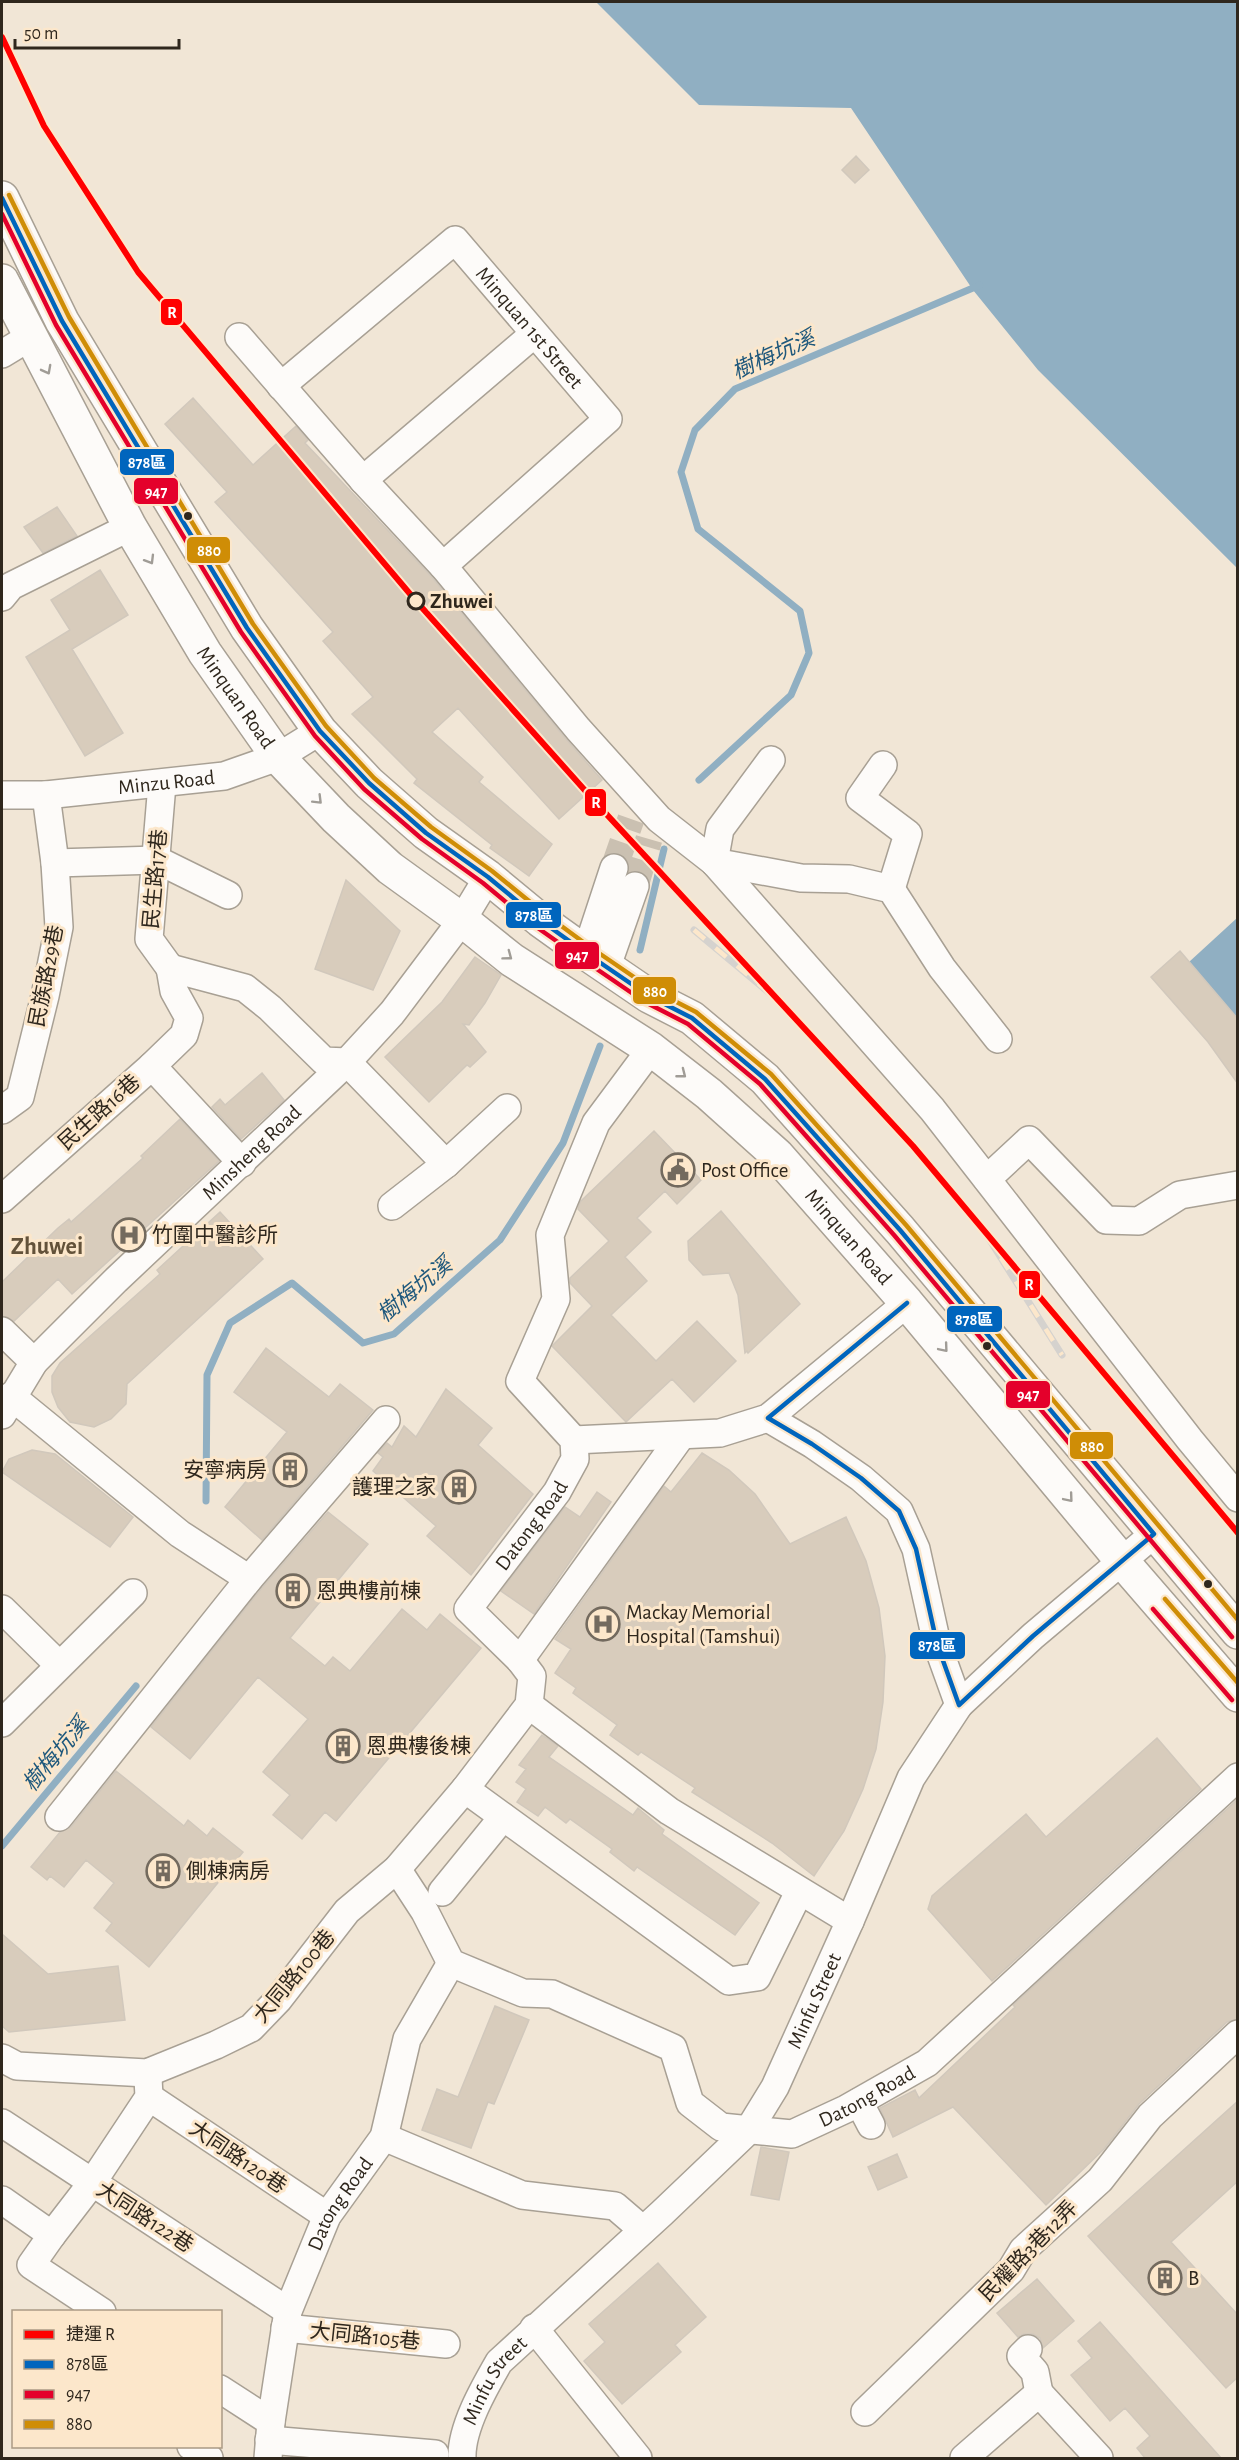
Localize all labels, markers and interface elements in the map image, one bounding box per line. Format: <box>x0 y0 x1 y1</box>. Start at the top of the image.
scale bar <box>15 12 178 50</box>
text: 50 m <box>24 25 58 43</box>
street label: Minquan 1st Street <box>472 263 587 393</box>
line badge: R <box>160 298 183 326</box>
text: R <box>167 305 177 321</box>
water label: 樹梅坑溪 <box>728 325 821 383</box>
one-way arrow <box>40 364 51 375</box>
line badge: 878區 <box>119 448 175 476</box>
text: 878區 <box>128 455 166 471</box>
line badge: 947 <box>133 477 179 505</box>
text: 947 <box>145 484 167 500</box>
unlabelled marker <box>182 510 194 522</box>
line badge: 880 <box>186 536 231 564</box>
text: 880 <box>197 543 221 559</box>
one-way arrow <box>142 554 154 564</box>
place label: Zhuwei <box>430 591 493 612</box>
marker: Zhuwei <box>407 592 425 610</box>
street label: Minquan Road <box>193 643 279 753</box>
street label: Minzu Road <box>117 767 216 798</box>
line badge: R <box>584 788 607 817</box>
one-way arrow <box>310 793 321 804</box>
text: R <box>591 795 601 811</box>
street label: 民生路17巷 <box>140 828 170 930</box>
line badge: 878區 <box>505 901 562 929</box>
text: 878區 <box>515 908 553 924</box>
street label: 民族路29巷 <box>25 923 67 1029</box>
line badge: 947 <box>554 941 600 970</box>
text: 947 <box>566 948 588 964</box>
one-way arrow <box>501 949 512 960</box>
line badge: 880 <box>632 976 677 1005</box>
text: 880 <box>643 984 667 1000</box>
one-way arrow <box>676 1066 687 1077</box>
street label: 民生路16巷 <box>54 1070 144 1154</box>
street label: Minsheng Road <box>198 1101 305 1204</box>
public building icon: Post Office <box>660 1152 696 1188</box>
place label: Post Office <box>701 1160 788 1181</box>
street label: Minquan Road <box>801 1185 896 1289</box>
hospital icon: 竹圍中醫診所 <box>111 1217 147 1253</box>
place label: 竹圍中醫診所 <box>152 1224 278 1246</box>
district label: Zhuwei <box>11 1235 83 1259</box>
water label: 樹梅坑溪 <box>373 1251 458 1326</box>
line badge: R <box>1018 1270 1041 1299</box>
text: R <box>1024 1277 1034 1293</box>
line badge: 878區 <box>946 1305 1003 1333</box>
text: 878區 <box>955 1312 993 1328</box>
unlabelled marker <box>981 1340 993 1352</box>
one-way arrow <box>937 1341 948 1352</box>
line badge: 947 <box>1005 1380 1051 1409</box>
text: 947 <box>1017 1387 1039 1403</box>
line badge: 880 <box>1069 1431 1114 1460</box>
text: 880 <box>1080 1439 1104 1455</box>
building icon: 安寧病房 <box>272 1452 308 1488</box>
place label: 安寧病房 <box>183 1459 267 1481</box>
building icon: 護理之家 <box>441 1469 477 1505</box>
place label: 護理之家 <box>352 1476 436 1498</box>
street label: Datong Road <box>492 1477 572 1574</box>
one-way arrow <box>1061 1491 1072 1502</box>
building icon: 恩典樓前棟 <box>275 1573 311 1609</box>
unlabelled marker <box>1202 1578 1214 1590</box>
place label: 恩典樓前棟 <box>316 1580 421 1602</box>
place label: Mackay Memorial Hospital (Tamshui) <box>626 1602 781 1647</box>
hospital icon: Mackay Memorial Hospital (Tamshui) <box>585 1606 621 1642</box>
line badge: 878區 <box>909 1631 966 1660</box>
text: 878區 <box>918 1638 956 1654</box>
water label: 樹梅坑溪 <box>18 1711 94 1795</box>
building icon: 恩典樓後棟 <box>325 1728 361 1764</box>
place label: 恩典樓後棟 <box>366 1735 471 1757</box>
building icon: 側棟病房 <box>145 1853 181 1889</box>
place label: 側棟病房 <box>186 1860 270 1882</box>
street label: 大同路100巷 <box>249 1925 339 2027</box>
street label: Minfu Street <box>784 1950 845 2052</box>
street label: Datong Road <box>816 2062 919 2131</box>
street label: 大同路120巷 <box>185 2117 291 2197</box>
street label: Datong Road <box>304 2153 377 2254</box>
street label: 大同路122巷 <box>93 2178 197 2256</box>
street label: 民權路3巷12弄 <box>975 2196 1081 2306</box>
building icon: B <box>1147 2260 1183 2296</box>
place label: B <box>1188 2268 1199 2289</box>
legend <box>12 2310 222 2448</box>
street label: 大同路105巷 <box>309 2319 421 2353</box>
text: 捷運 R <box>66 2325 115 2344</box>
street label: Minfu Street <box>459 2332 531 2428</box>
text: 878區 <box>66 2355 109 2374</box>
text: 947 <box>66 2386 91 2404</box>
text: 880 <box>66 2416 93 2434</box>

